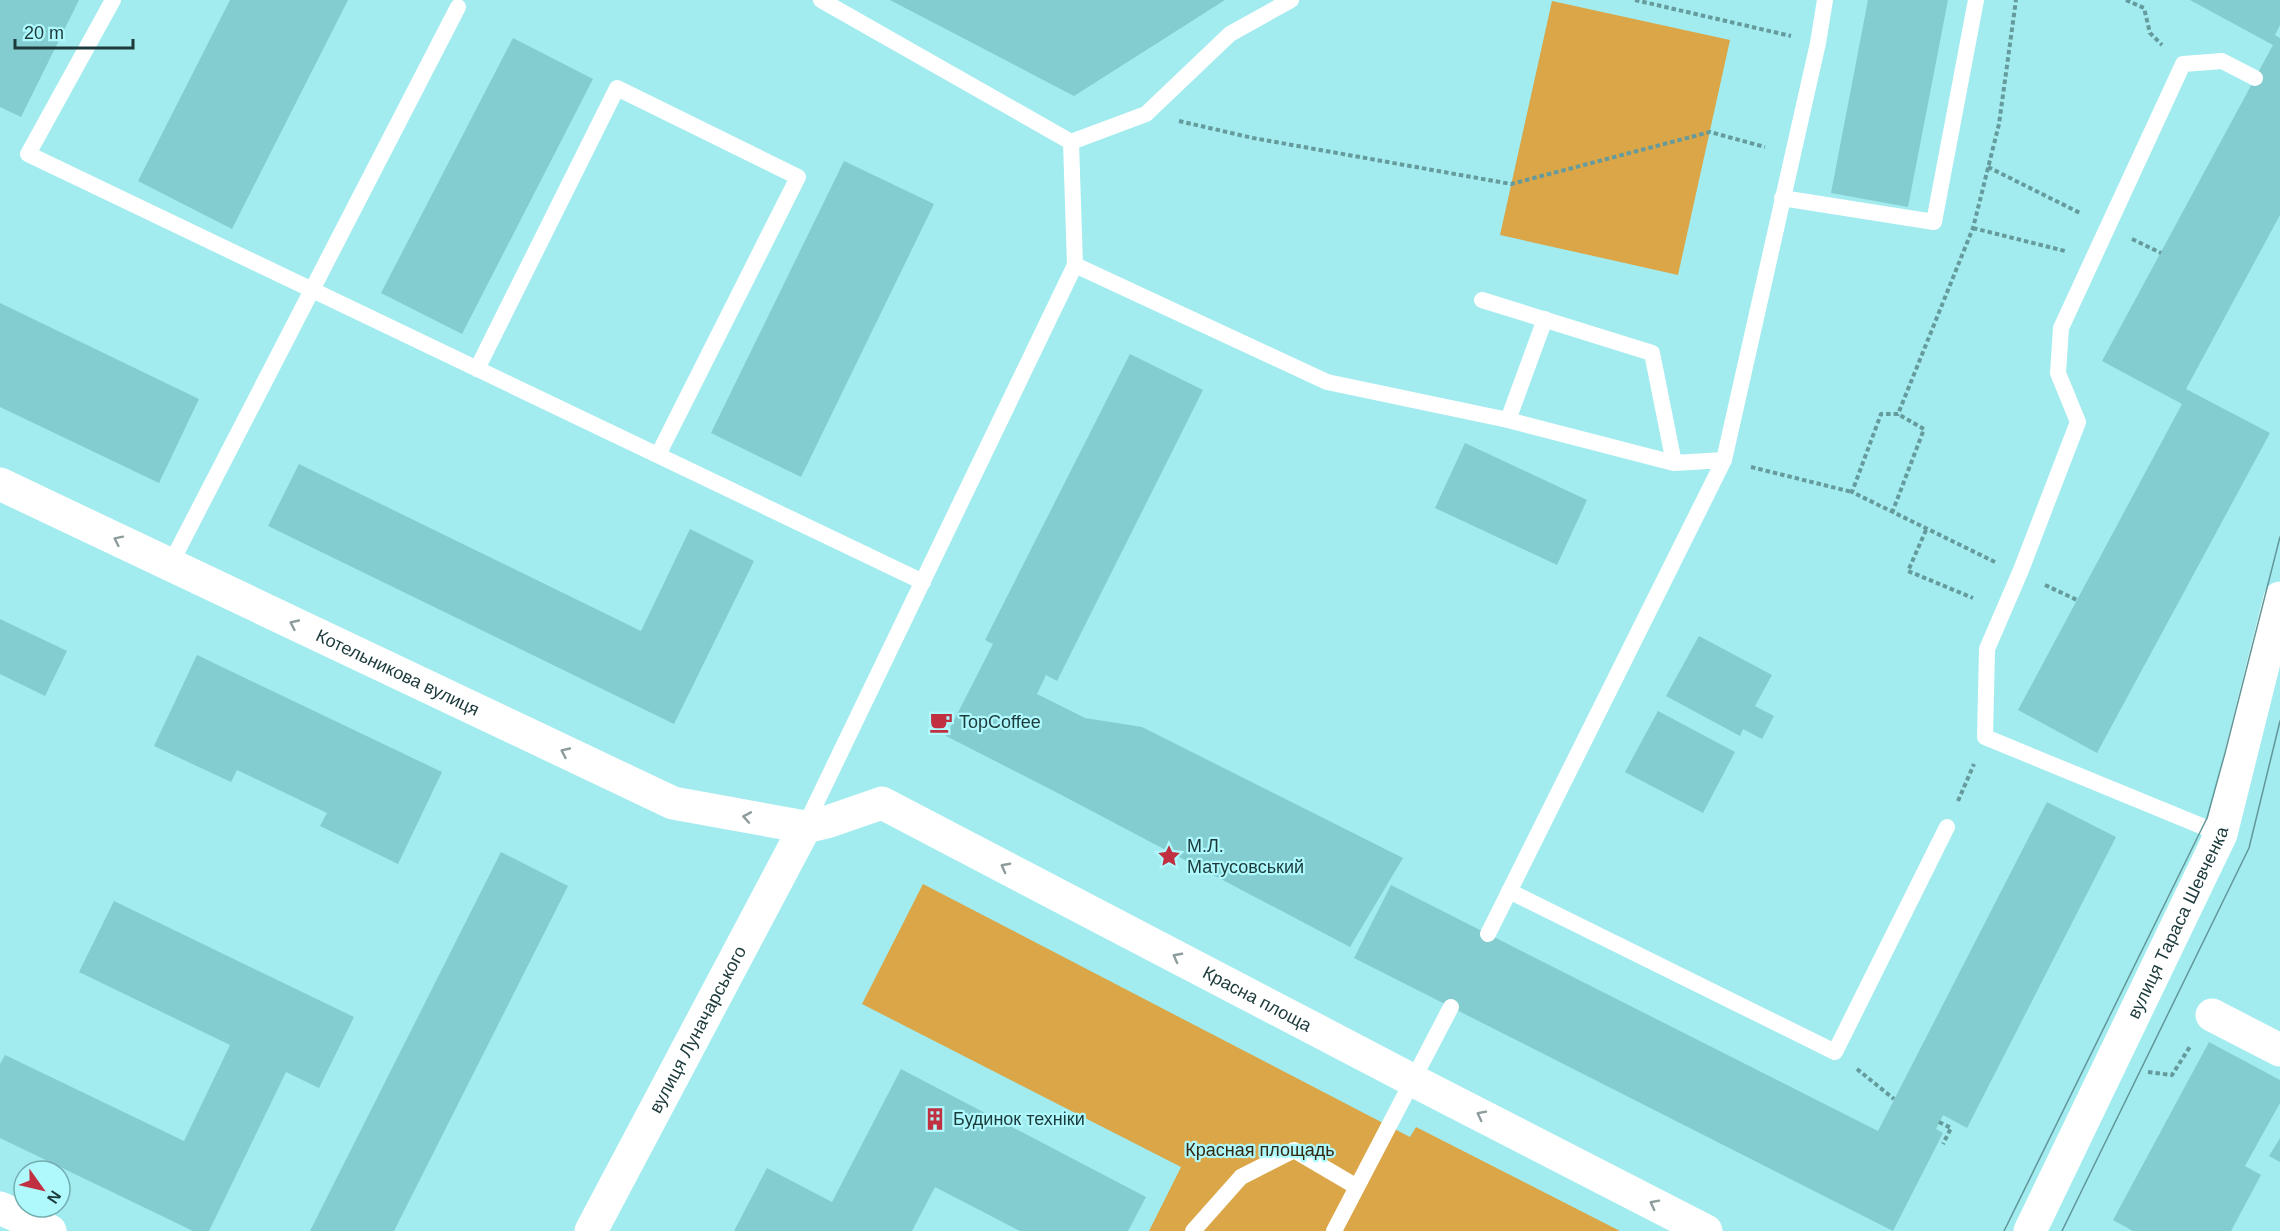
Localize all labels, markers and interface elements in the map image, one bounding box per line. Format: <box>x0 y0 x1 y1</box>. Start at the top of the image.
scale bar <box>15 12 134 50</box>
text: 20 m <box>24 23 64 43</box>
one-way arrow <box>113 535 124 547</box>
one-way arrow <box>289 619 300 631</box>
street label: Котельникова вулиця <box>313 625 483 720</box>
cafe icon: TopCoffee <box>928 709 954 735</box>
place label: TopCoffee <box>959 712 1041 732</box>
one-way arrow <box>560 747 571 759</box>
one-way arrow <box>743 811 752 823</box>
street label: вулиця Тараса Шевченка <box>2124 824 2233 1022</box>
place label: М.Л. Матусовський <box>1187 836 1304 877</box>
place icon: М.Л. Матусовський <box>1156 843 1182 869</box>
one-way arrow <box>1000 863 1011 874</box>
street label: вулиця Луначарського <box>645 943 750 1116</box>
one-way arrow <box>1173 953 1184 964</box>
street label: Красна площа <box>1199 962 1316 1036</box>
building icon: Будинок техніки <box>922 1106 948 1132</box>
place label: Будинок техніки <box>953 1109 1085 1129</box>
one-way arrow <box>1476 1111 1487 1122</box>
park label: Красная площадь <box>1185 1140 1335 1160</box>
north arrow <box>12 1159 72 1219</box>
text: N <box>44 1188 64 1207</box>
one-way arrow <box>1650 1200 1661 1212</box>

